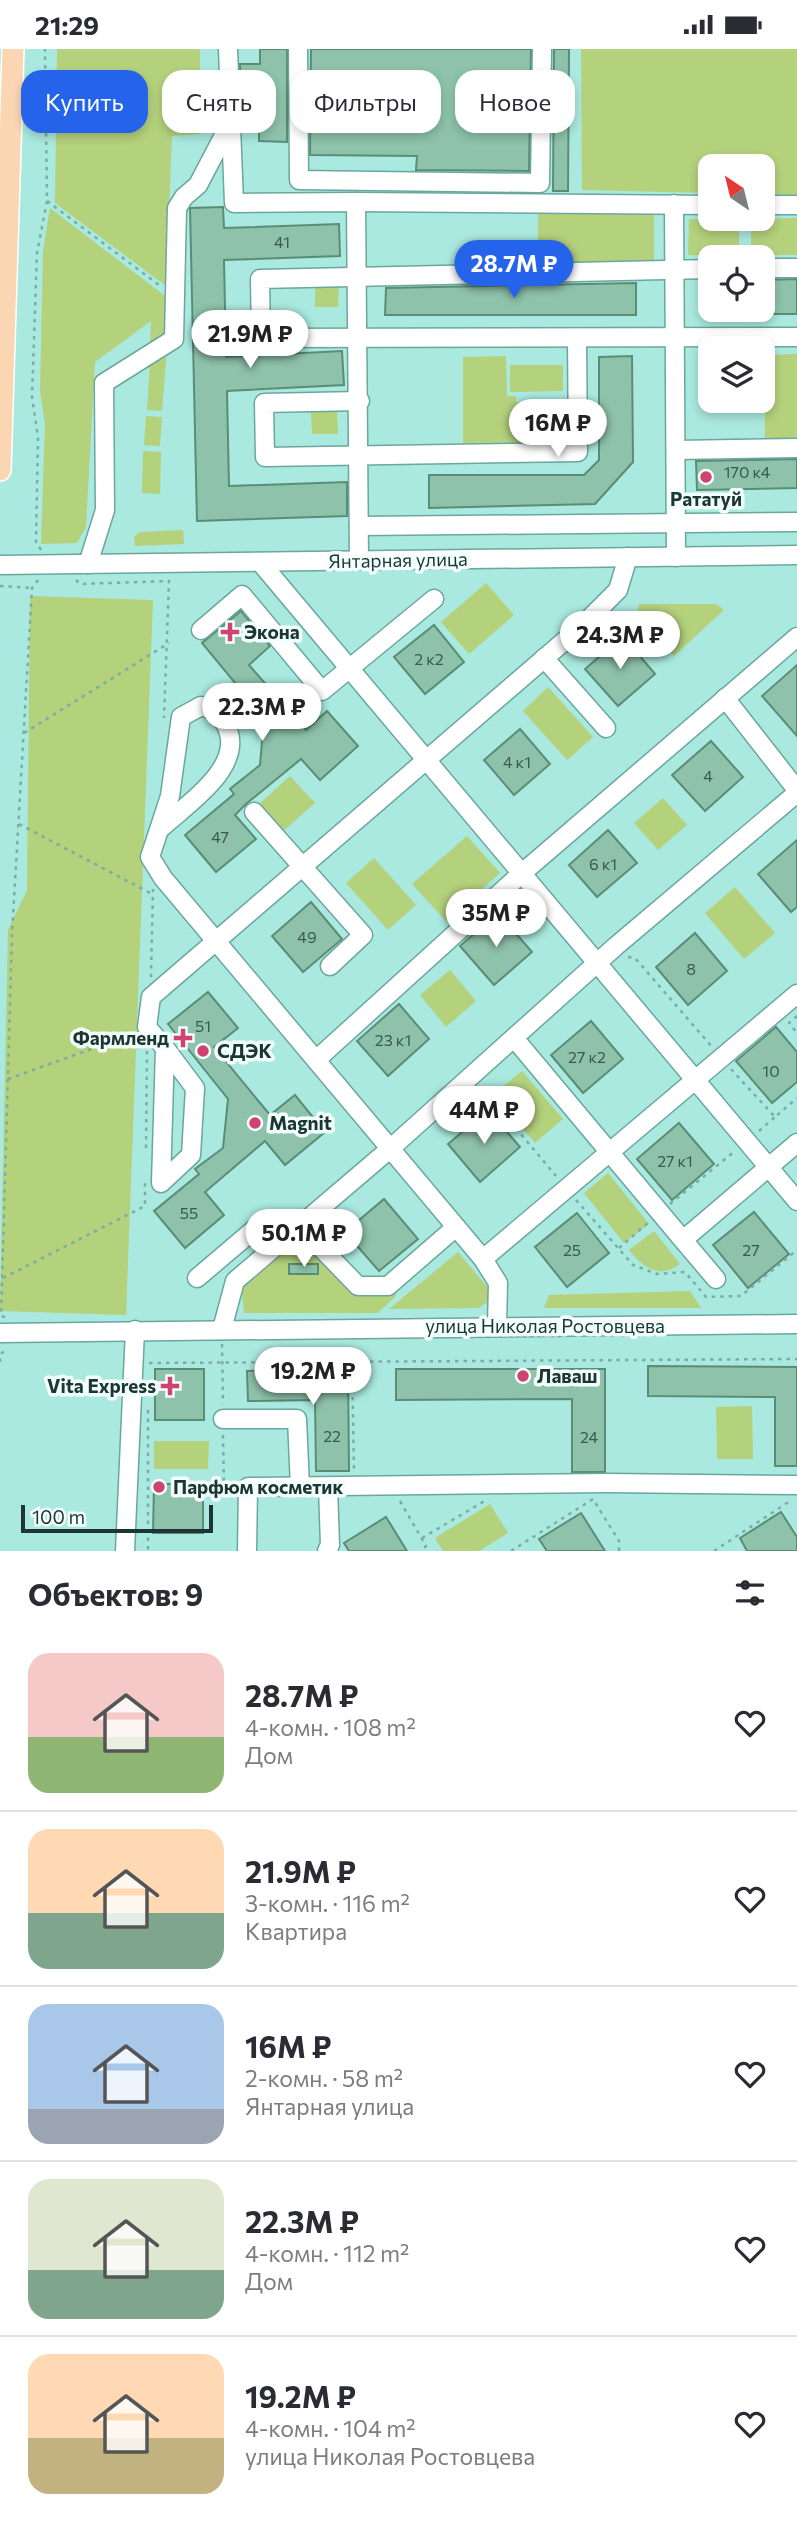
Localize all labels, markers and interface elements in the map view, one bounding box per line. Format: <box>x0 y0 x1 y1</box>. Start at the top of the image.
text: 21:29 <box>35 9 99 40</box>
chip: Купить <box>21 70 148 133</box>
chip: Снять <box>162 70 276 133</box>
chip: Фильтры <box>290 70 441 133</box>
chip: Новое <box>455 70 575 133</box>
north arrow <box>698 154 775 231</box>
map controls <box>698 154 775 413</box>
house number: 41 <box>274 232 290 251</box>
pin: 28.7M ₽ <box>449 240 579 300</box>
button: locate <box>698 245 775 322</box>
text: 28.7M ₽ <box>470 249 558 277</box>
pin: 21.9M ₽ <box>185 311 315 370</box>
text: 21.9M ₽ <box>207 319 293 347</box>
button: layers <box>698 336 775 413</box>
pin: 16M ₽ <box>509 399 607 459</box>
text: 16M ₽ <box>525 408 591 436</box>
house number: 170 к4 <box>724 462 771 481</box>
marker: Рататуй <box>698 469 714 485</box>
place label: Рататуй <box>670 487 742 510</box>
street label: Янтарная улица <box>328 547 468 572</box>
pin: 24.3M ₽ <box>555 611 685 671</box>
place label: Экона <box>244 620 300 643</box>
text: 24.3M ₽ <box>576 620 664 648</box>
marker: Экона <box>222 624 238 640</box>
house number: 2 к2 <box>414 649 444 668</box>
pin: 22.3M ₽ <box>197 683 327 743</box>
text: 22.3M ₽ <box>218 692 306 720</box>
house number: 4 к1 <box>503 752 531 771</box>
house number: 4 <box>703 766 713 785</box>
house number: 47 <box>211 827 229 846</box>
house number: 6 к1 <box>589 854 617 873</box>
pin: 35M ₽ <box>447 890 545 949</box>
text: 35M ₽ <box>462 898 530 926</box>
house number: 49 <box>297 927 317 946</box>
house number: 8 <box>686 959 696 978</box>
house number: 51 <box>195 1016 211 1035</box>
place label: Фармленд <box>73 1026 169 1049</box>
marker: Фармленд <box>175 1030 191 1046</box>
house number: 23 к1 <box>375 1030 411 1049</box>
place label: СДЭК <box>217 1039 272 1062</box>
marker: СДЭК <box>195 1043 211 1059</box>
house number: 27 к2 <box>568 1047 606 1066</box>
house number: 10 <box>762 1061 780 1080</box>
pin: 44M ₽ <box>435 1087 533 1146</box>
text: 44M ₽ <box>449 1095 519 1123</box>
place label: Magnit <box>269 1111 332 1134</box>
marker: Magnit <box>247 1115 263 1131</box>
house number: 27 к1 <box>657 1151 693 1170</box>
house number: 55 <box>180 1203 198 1222</box>
pin: 50.1M ₽ <box>239 1209 369 1269</box>
text: 50.1M ₽ <box>262 1218 346 1246</box>
house number: 25 <box>563 1240 581 1259</box>
house number: 27 <box>742 1240 760 1259</box>
street label: улица Николая Ростовцева <box>425 1314 665 1337</box>
pin: 19.2M ₽ <box>248 1347 378 1407</box>
text: 19.2M ₽ <box>270 1356 356 1384</box>
place label: Лаваш <box>537 1364 598 1387</box>
marker: Лаваш <box>515 1368 531 1384</box>
place label: Vita Express <box>47 1374 156 1397</box>
marker: Vita Express <box>162 1378 178 1394</box>
house number: 22 <box>323 1426 341 1445</box>
house number: 24 <box>580 1427 598 1446</box>
place label: Парфюм косметик <box>173 1475 343 1498</box>
marker: Парфюм косметик <box>151 1479 167 1495</box>
scale bar <box>21 1502 214 1534</box>
text: 100 m <box>32 1505 85 1528</box>
icon: filters <box>731 1574 769 1612</box>
text: Объектов: 9 <box>28 1575 203 1612</box>
text: 28.7M ₽ <box>245 1676 359 1713</box>
icon: home <box>84 1681 168 1765</box>
icon: heart <box>731 1704 769 1742</box>
text: 4-комн. · 108 m² <box>245 1713 416 1741</box>
text: Дом <box>245 1741 293 1769</box>
text: 21.9M ₽ <box>245 1852 356 1889</box>
icon: home <box>84 1857 168 1941</box>
icon: heart <box>731 1880 769 1918</box>
text: 3-комн. · 116 m² <box>245 1889 410 1917</box>
text: Квартира <box>245 1917 347 1945</box>
text: 16M ₽ <box>245 2027 332 2064</box>
icon: home <box>84 2032 168 2116</box>
icon: heart <box>731 2055 769 2093</box>
text: 2-комн. · 58 m² <box>245 2064 403 2092</box>
text: Янтарная улица <box>245 2092 414 2120</box>
text: 22.3M ₽ <box>245 2202 359 2239</box>
icon: home <box>84 2207 168 2291</box>
icon: heart <box>731 2230 769 2268</box>
text: 4-комн. · 112 m² <box>245 2239 409 2267</box>
text: Дом <box>245 2267 293 2295</box>
text: 19.2M ₽ <box>245 2377 356 2414</box>
icon: home <box>84 2382 168 2466</box>
icon: heart <box>731 2405 769 2443</box>
text: 4-комн. · 104 m² <box>245 2414 415 2442</box>
text: улица Николая Ростовцева <box>245 2442 535 2470</box>

